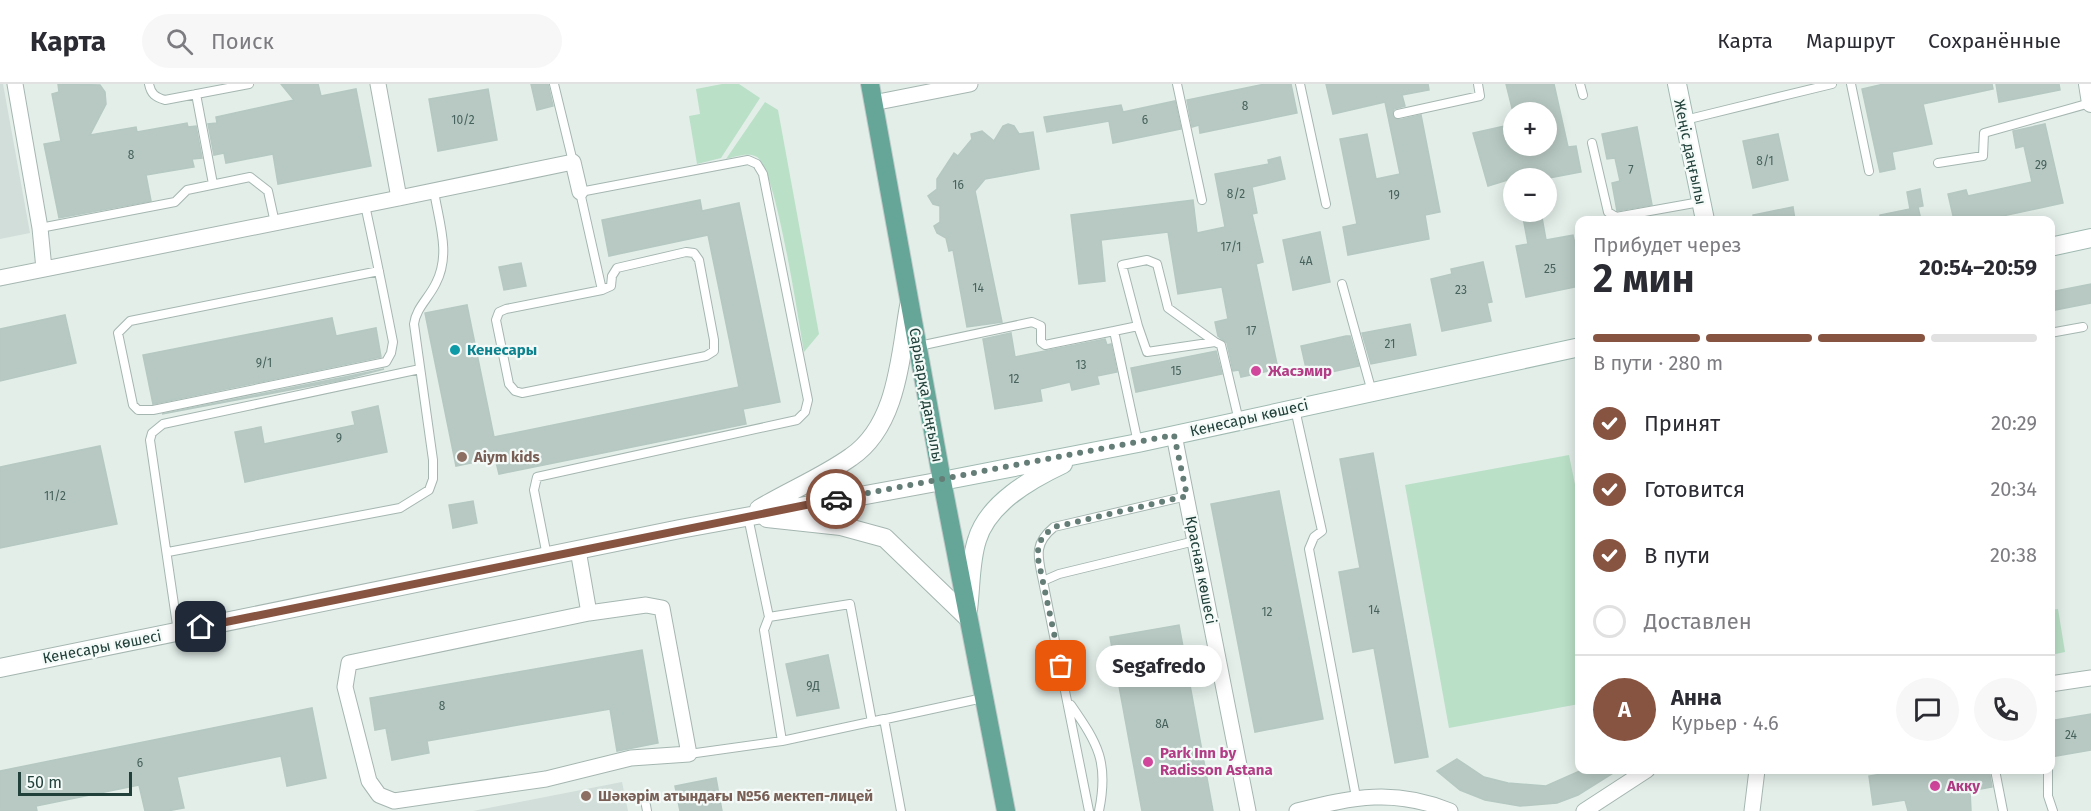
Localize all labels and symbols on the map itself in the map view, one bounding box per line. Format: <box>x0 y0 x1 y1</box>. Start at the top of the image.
street label: Жеңіс даңғылы <box>1670 98 1710 206</box>
house number: 8 <box>1242 99 1249 113</box>
house number: 10/2 <box>451 113 475 127</box>
house number: 6 <box>1142 113 1148 127</box>
house number: 8 <box>128 148 135 162</box>
house number: 8/1 <box>1756 154 1774 168</box>
house number: 29 <box>2035 158 2047 172</box>
house number: 7 <box>1628 163 1634 177</box>
house number: 16 <box>952 178 964 192</box>
house number: 8/2 <box>1227 187 1245 201</box>
house number: 19 <box>1388 188 1400 202</box>
house number: 17/1 <box>1221 240 1241 254</box>
house number: 4А <box>1299 254 1313 268</box>
house number: 25 <box>1544 262 1556 276</box>
house number: 14 <box>972 281 984 295</box>
house number: 23 <box>1455 283 1467 297</box>
house number: 17 <box>1246 324 1256 338</box>
street label: Сарыарқа даңғылы <box>905 326 947 464</box>
house number: 21 <box>1385 337 1395 351</box>
place label: Кенесары <box>467 341 537 359</box>
marker: Кенесары <box>448 343 462 357</box>
house number: 9/1 <box>256 356 272 370</box>
house number: 13 <box>1075 358 1087 372</box>
place label: Жасэмир <box>1267 362 1332 380</box>
house number: 15 <box>1170 364 1182 378</box>
marker: Жасэмир <box>1249 364 1263 378</box>
house number: 12 <box>1008 372 1020 386</box>
street label: Кенесары көшесі <box>1188 396 1310 440</box>
house number: 9 <box>336 431 342 445</box>
place label: Aiym kids <box>473 448 540 466</box>
marker: Aiym kids <box>455 450 469 464</box>
courier <box>806 469 866 529</box>
house number: 11/2 <box>44 489 66 503</box>
street label: Красная көшесі <box>1182 514 1220 626</box>
pin <box>175 601 226 652</box>
house number: 14 <box>1368 603 1380 617</box>
house number: 12 <box>1261 605 1273 619</box>
street label: Кенесары көшесі <box>41 627 163 667</box>
pin <box>1035 640 1086 691</box>
callout: Segafredo <box>1097 645 1223 687</box>
house number: 9Д <box>806 679 820 693</box>
house number: 8 <box>439 699 446 713</box>
house number: 8А <box>1155 717 1169 731</box>
house number: 24 <box>2065 728 2078 742</box>
place label: Park Inn by Radisson Astana <box>1160 744 1273 779</box>
marker: Park Inn by Radisson Astana <box>1141 755 1155 769</box>
house number: 6 <box>137 756 143 770</box>
scale bar <box>18 769 132 796</box>
place label: Акку <box>1946 777 1980 795</box>
marker: Акку <box>1928 779 1942 793</box>
place label: Шәкәрім атындағы №56 мектеп-лицей <box>598 787 873 805</box>
marker: Шәкәрім атындағы №56 мектеп-лицей <box>579 789 593 803</box>

